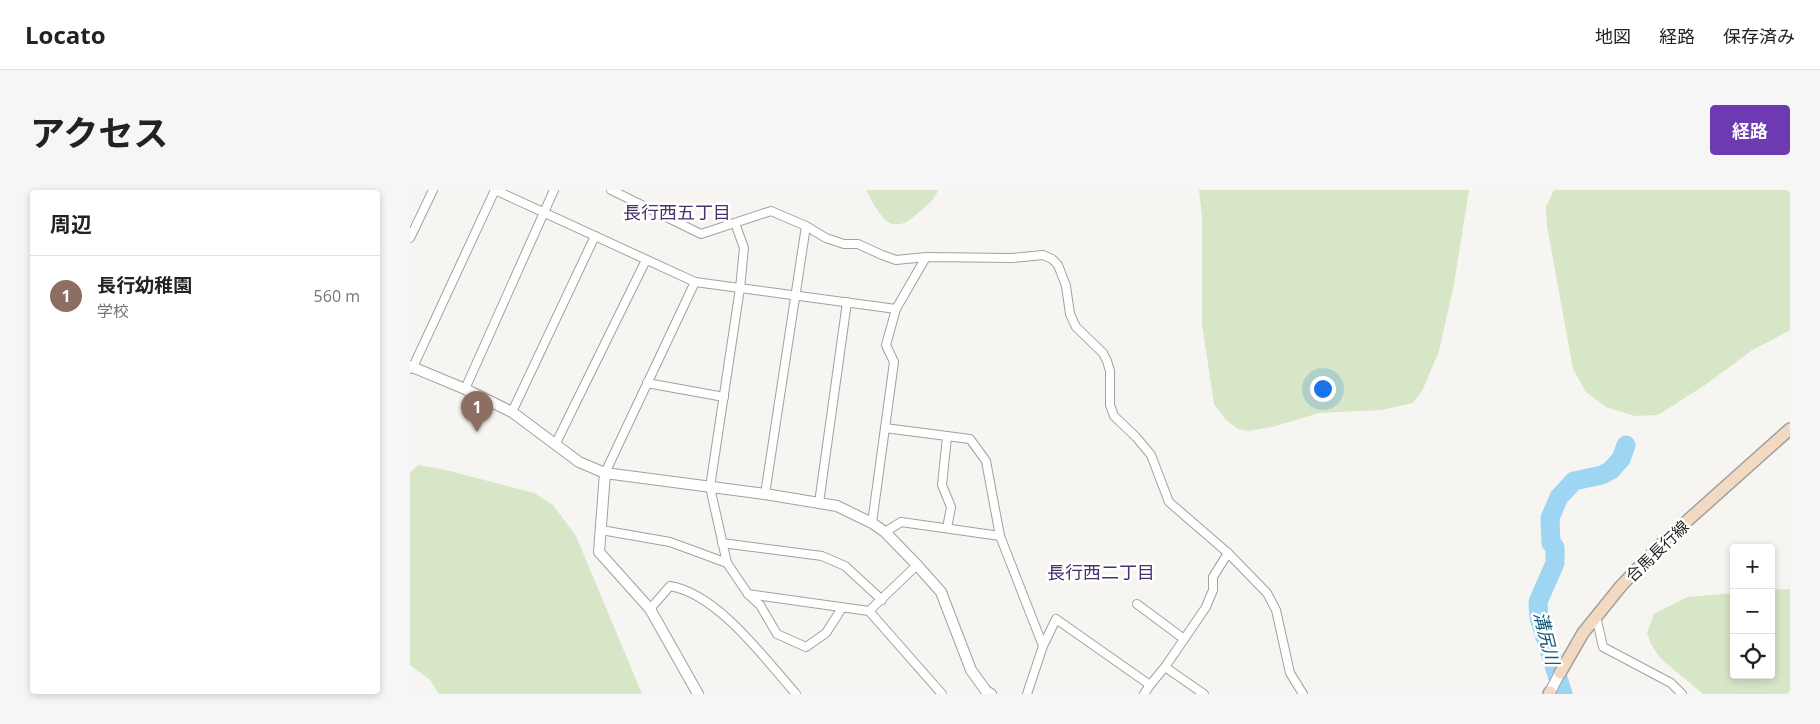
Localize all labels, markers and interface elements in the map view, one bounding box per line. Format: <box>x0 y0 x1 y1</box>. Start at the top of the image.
text: Locato <box>25 18 106 51</box>
text: 地図 <box>1595 24 1631 48</box>
text: 経路 <box>1659 24 1695 48</box>
text: 保存済み <box>1723 24 1795 48</box>
button: 経路 <box>1710 105 1790 155</box>
text: アクセス <box>30 109 168 156</box>
district label: 長行西五丁目 <box>623 200 731 224</box>
text: 周辺 <box>50 210 92 238</box>
text: 長行幼稚園 <box>97 272 192 298</box>
text: 1 <box>61 285 71 307</box>
text: 560 m <box>314 285 360 307</box>
text: 学校 <box>97 300 129 322</box>
your location <box>1310 376 1336 402</box>
pin: 1 <box>461 391 493 432</box>
street label: 合馬長行線 <box>1621 515 1693 587</box>
map controls <box>1730 544 1775 679</box>
button: + <box>1730 544 1775 589</box>
district label: 長行西二丁目 <box>1047 560 1155 584</box>
button: − <box>1730 589 1775 634</box>
water label: 溝尻川 <box>1529 609 1566 669</box>
button: locate <box>1730 634 1775 679</box>

